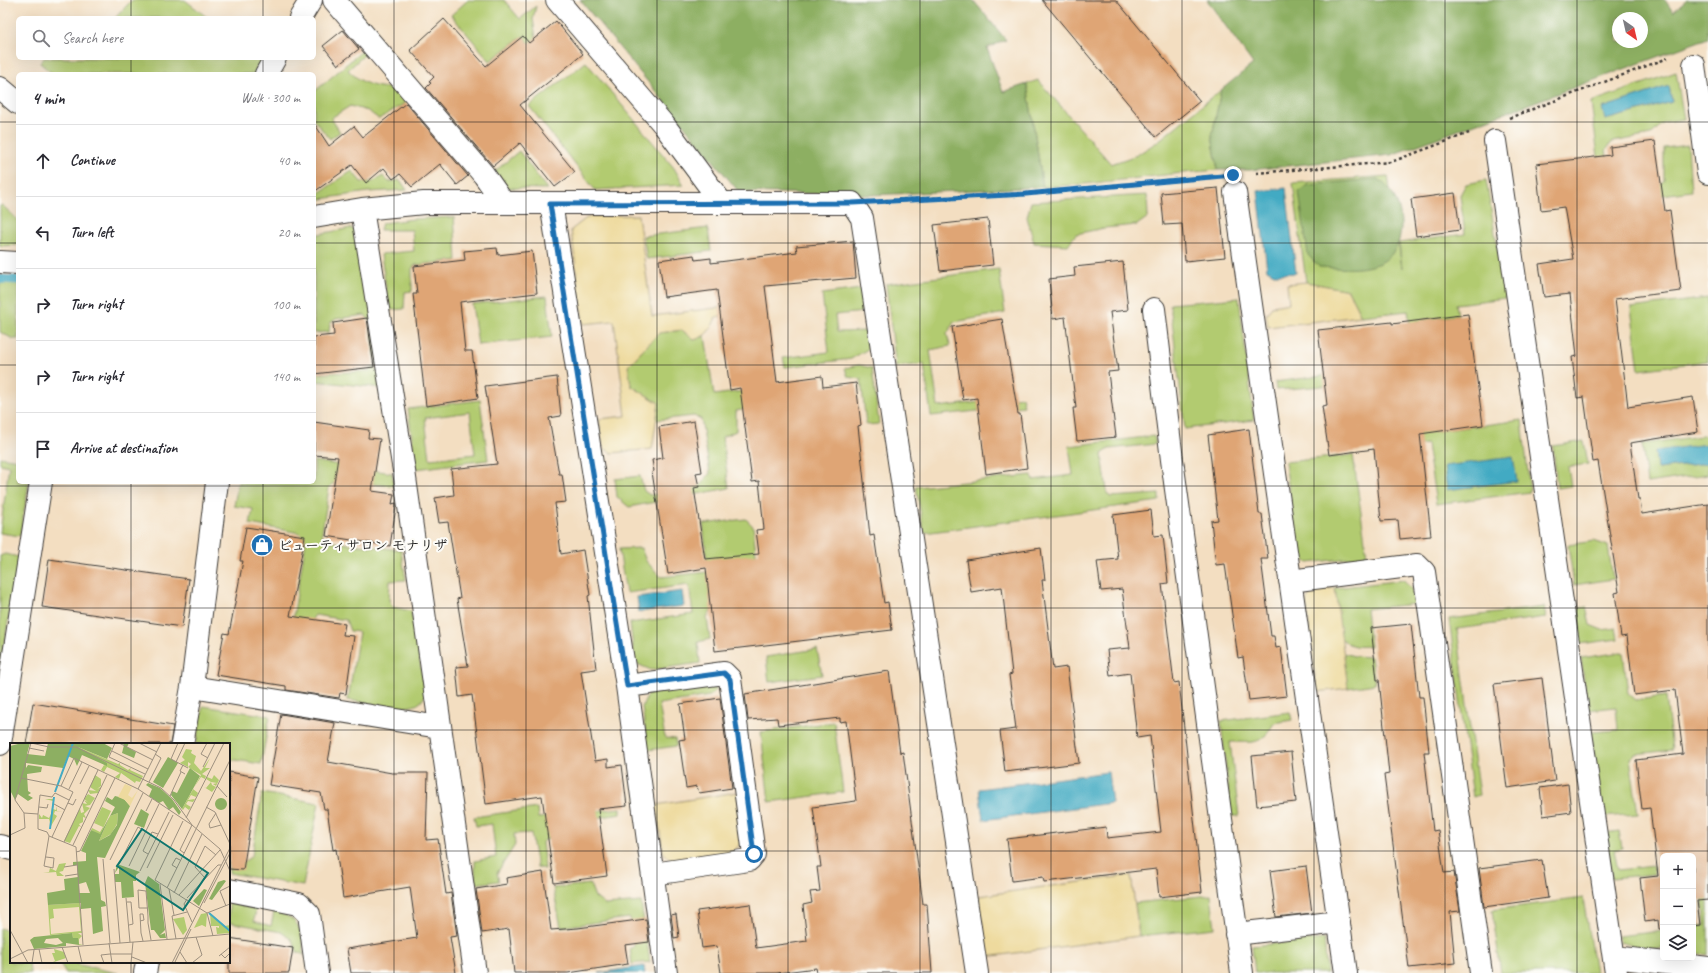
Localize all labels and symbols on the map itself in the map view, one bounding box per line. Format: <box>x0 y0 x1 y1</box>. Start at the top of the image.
north arrow <box>1612 12 1648 48</box>
route end <box>1224 166 1242 184</box>
shop icon: ビューティサロン モナリザ <box>249 532 275 558</box>
place label: ビューティサロン モナリザ <box>278 537 447 554</box>
inset map <box>10 743 230 963</box>
route start <box>745 845 763 863</box>

